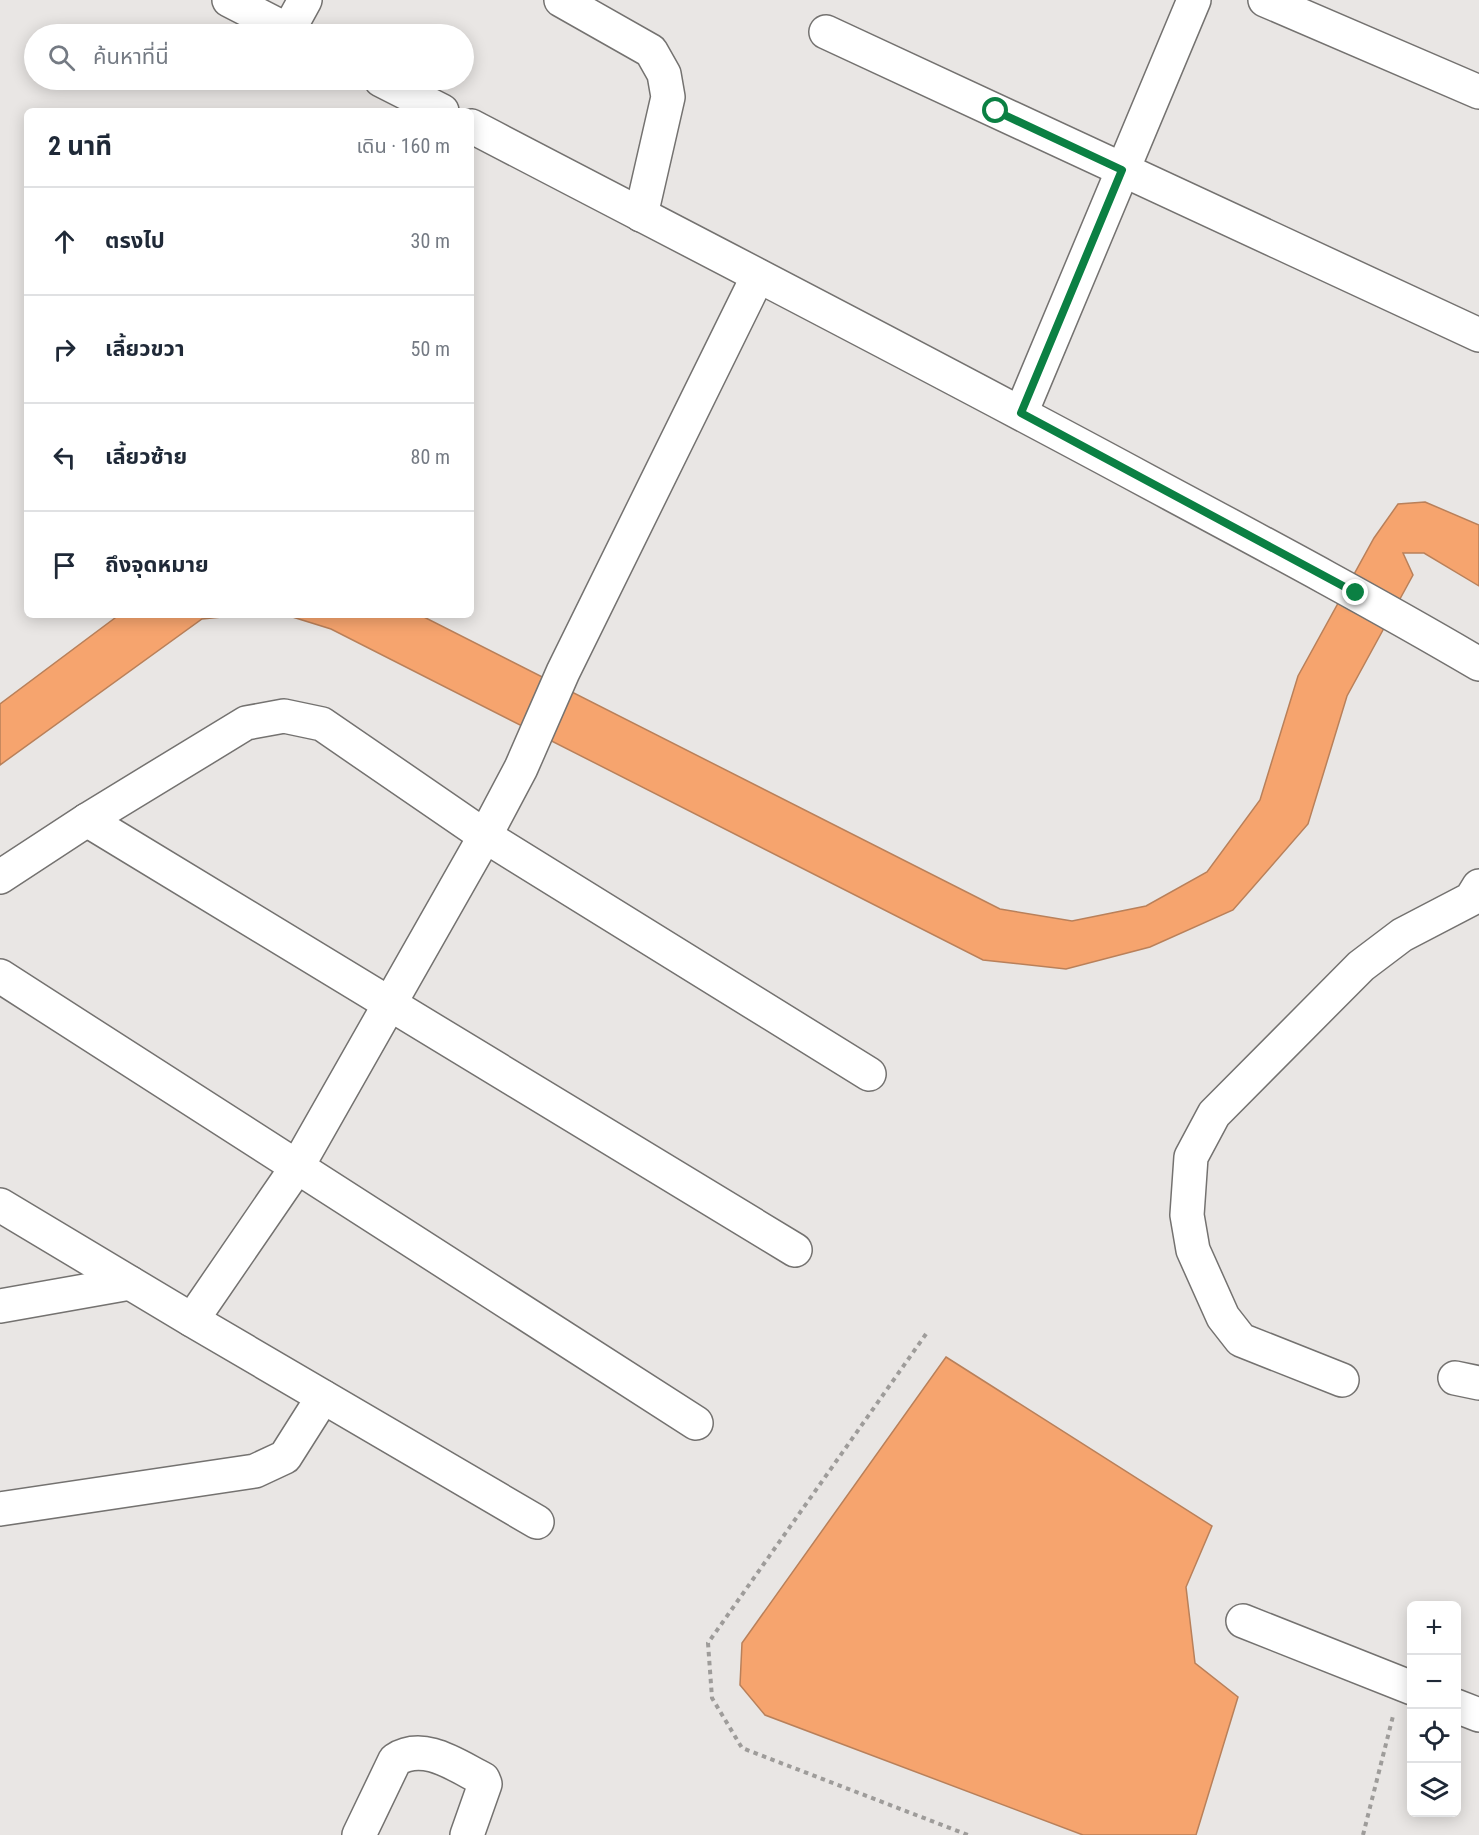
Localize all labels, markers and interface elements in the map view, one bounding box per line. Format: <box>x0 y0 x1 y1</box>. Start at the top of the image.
search box <box>24 24 474 90</box>
icon: search <box>45 41 78 74</box>
text: ค้นหาที่นี่ <box>93 44 169 69</box>
route start <box>982 97 1008 123</box>
text: 2 นาที <box>48 131 112 161</box>
text: เดิน · 160 m <box>356 134 450 158</box>
icon: ahead <box>48 225 81 258</box>
text: ตรงไป <box>105 228 165 253</box>
text: 30 m <box>411 229 450 253</box>
icon: right <box>48 333 81 366</box>
text: เลี้ยวขวา <box>105 336 185 361</box>
text: 50 m <box>411 337 450 361</box>
icon: left <box>48 441 81 474</box>
text: เลี้ยวซ้าย <box>105 444 187 469</box>
text: 80 m <box>411 445 450 469</box>
icon: arrive <box>48 549 81 582</box>
text: ถึงจุดหมาย <box>105 552 209 577</box>
route end <box>1342 579 1368 605</box>
map controls <box>1407 1601 1461 1817</box>
button: + <box>1407 1601 1461 1655</box>
button: − <box>1407 1655 1461 1709</box>
button: locate <box>1407 1709 1461 1763</box>
button: layers <box>1407 1763 1461 1817</box>

